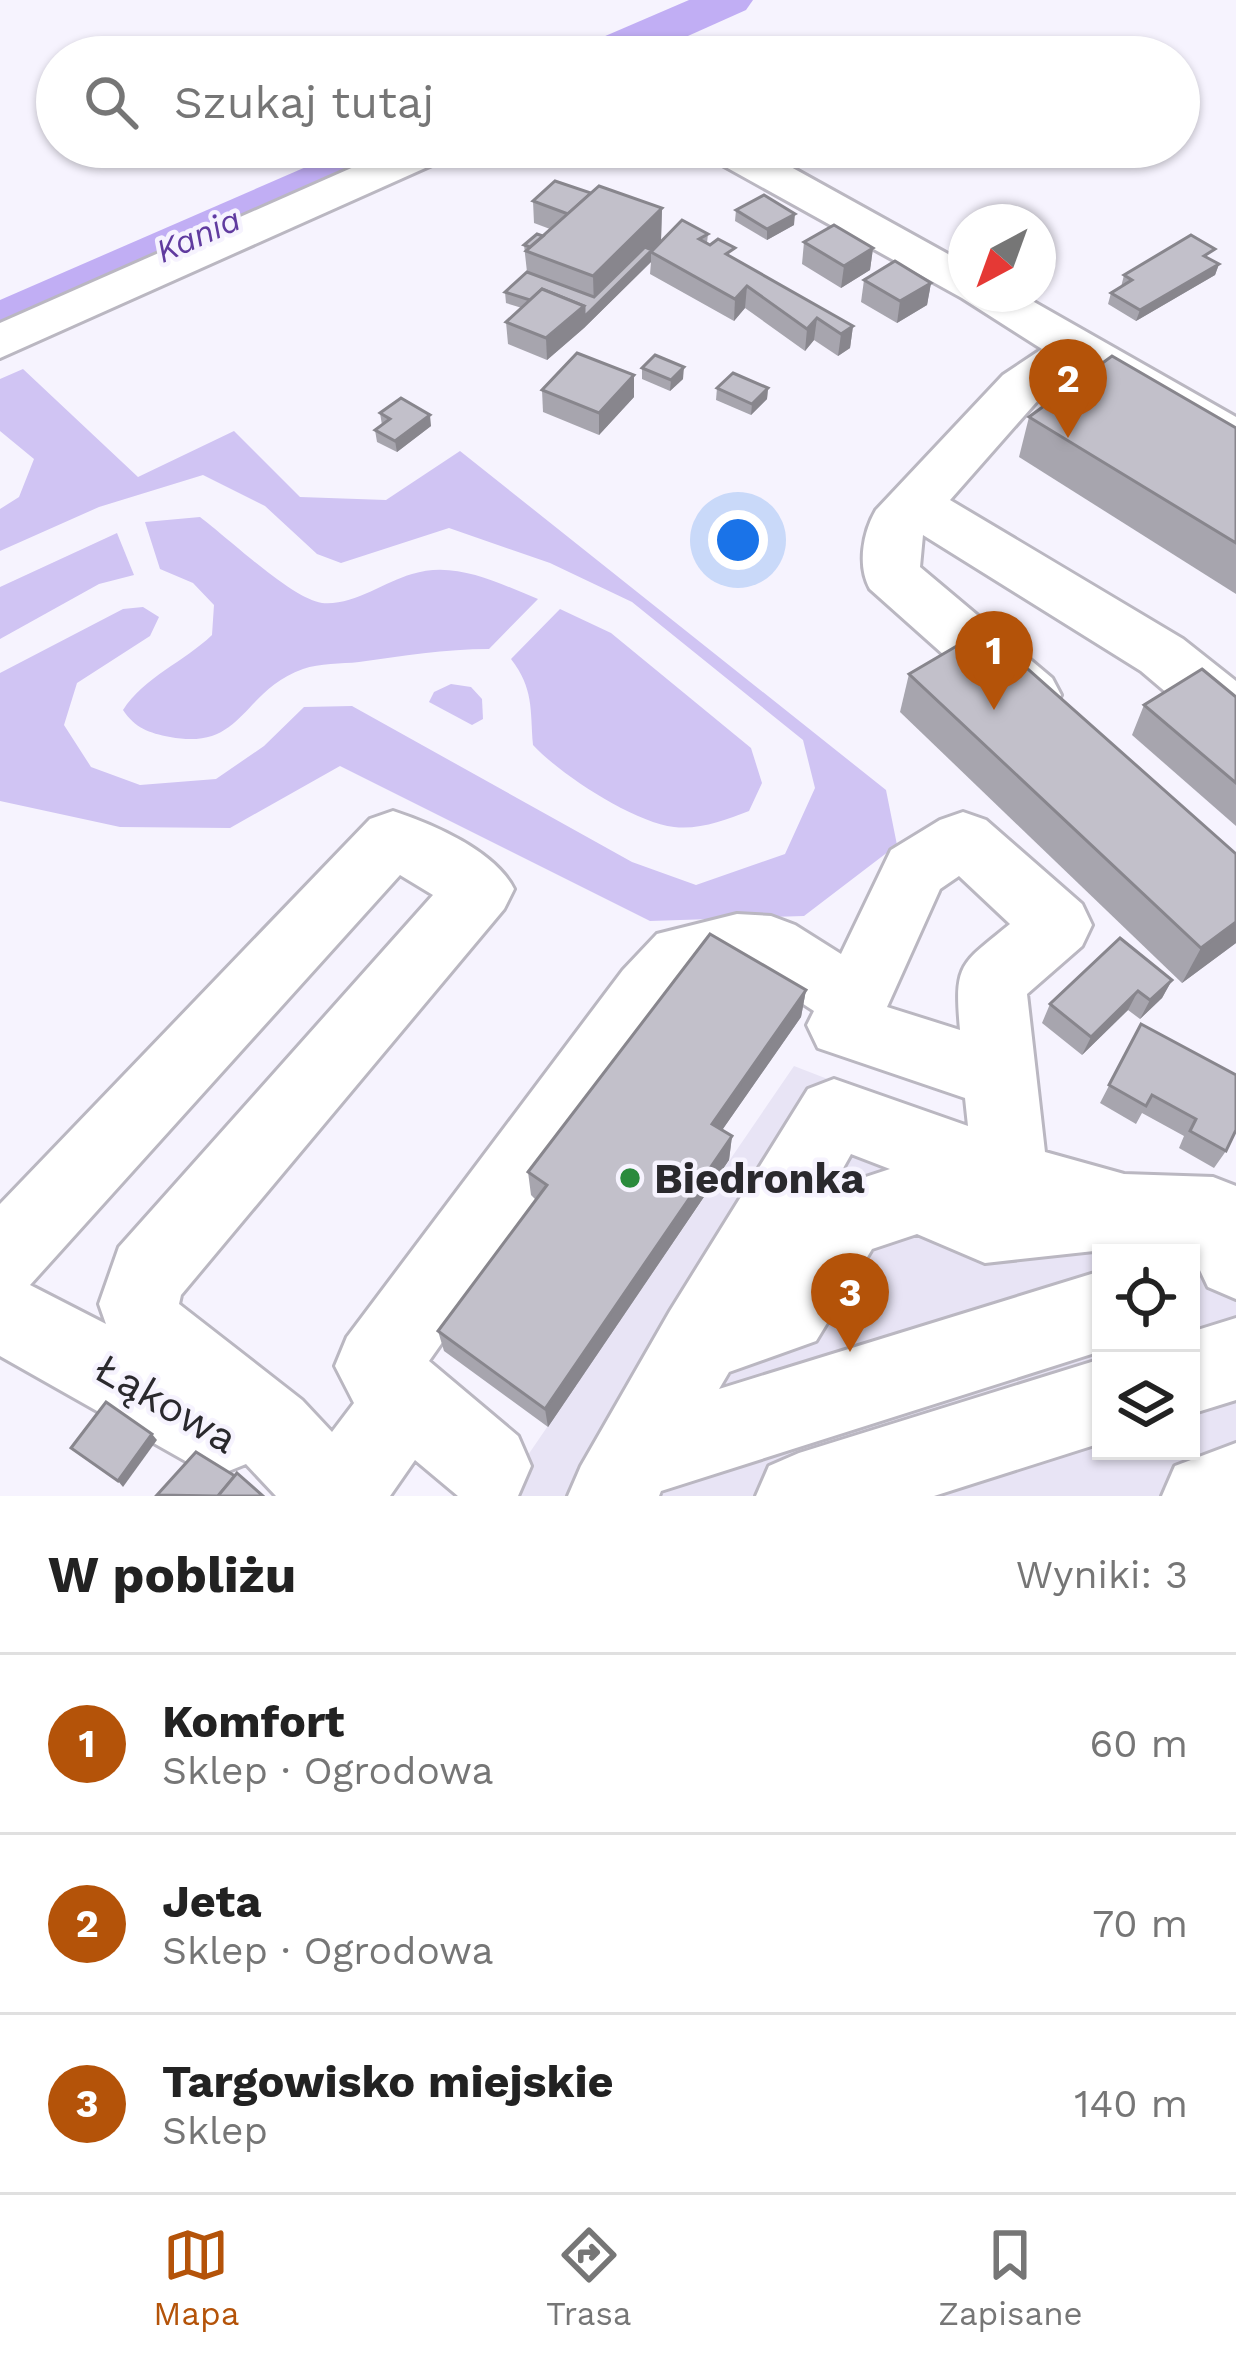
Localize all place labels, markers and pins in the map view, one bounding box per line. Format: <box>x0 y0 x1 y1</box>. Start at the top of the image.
pin: 2 <box>1029 339 1107 438</box>
pin: 1 <box>955 611 1033 710</box>
place label: Biedronka <box>654 1154 866 1203</box>
marker: Biedronka <box>617 1165 643 1191</box>
pin: 3 <box>811 1253 889 1352</box>

